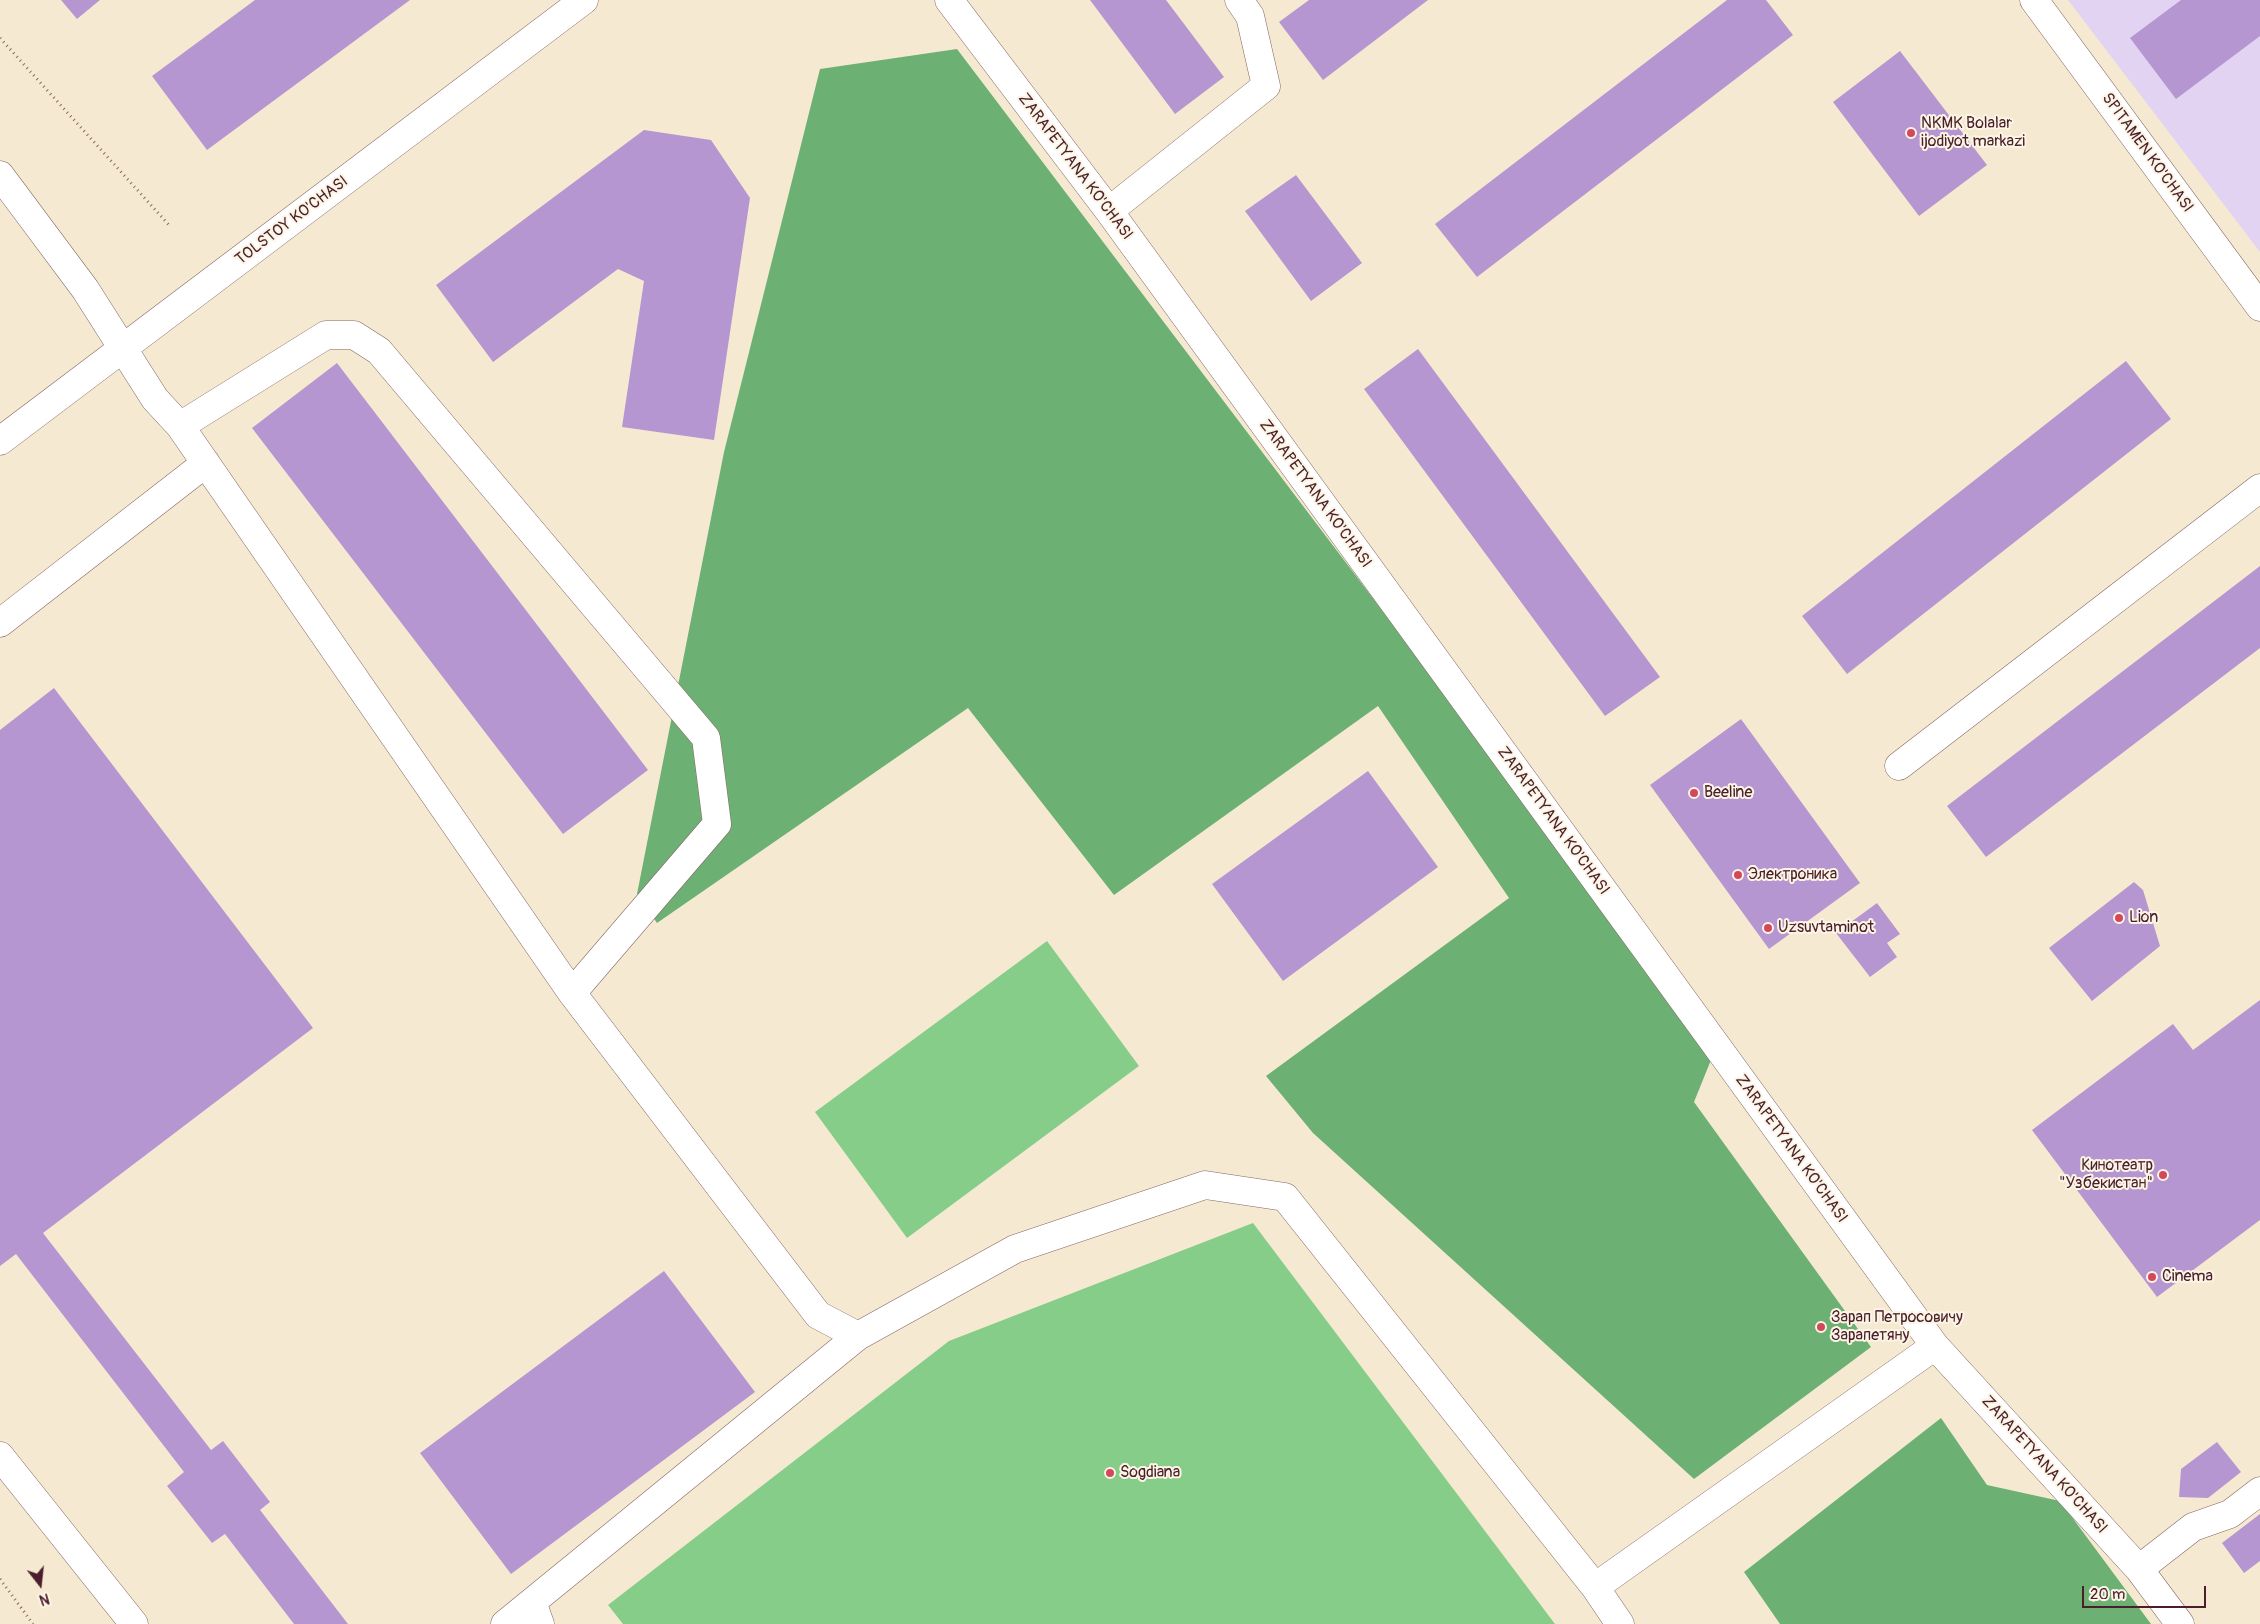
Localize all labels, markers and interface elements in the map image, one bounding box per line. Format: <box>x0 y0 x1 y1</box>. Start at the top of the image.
street label: SPITAMEN KO'CHASI <box>2097 89 2197 217</box>
street label: ZARAPETYANA KO'CHASI <box>1014 90 1136 244</box>
place label: NKMK Bolalar ijodiyot markazi <box>1921 114 2025 152</box>
marker: NKMK Bolalar ijodiyot markazi <box>1905 127 1917 139</box>
street label: TOLSTOY KO'CHASI <box>232 172 352 270</box>
street label: ZARAPETYANA KO'CHASI <box>1255 416 1375 572</box>
street label: ZARAPETYANA KO'CHASI <box>1493 743 1613 899</box>
place label: Beeline <box>1704 783 1752 803</box>
marker: Beeline <box>1688 787 1700 799</box>
place label: Электроника <box>1748 865 1837 885</box>
marker: Электроника <box>1732 869 1744 881</box>
place label: Lion <box>2129 908 2158 928</box>
marker: Lion <box>2113 912 2125 924</box>
place label: Uzsuvtaminot <box>1778 918 1874 938</box>
marker: Uzsuvtaminot <box>1762 922 1774 934</box>
street label: ZARAPETYANA KO'CHASI <box>1731 1071 1851 1227</box>
place label: Кинотеатр "Узбекистан" <box>2059 1156 2153 1194</box>
marker: Кинотеатр "Узбекистан" <box>2157 1169 2169 1181</box>
place label: Cinema <box>2162 1267 2213 1287</box>
marker: Cinema <box>2146 1271 2158 1283</box>
place label: Зарап Петросовичу Зарапетяну <box>1831 1308 1963 1346</box>
marker: Зарап Петросовичу Зарапетяну <box>1815 1321 1827 1333</box>
street label: ZARAPETYANA KO'CHASI <box>1977 1392 2111 1538</box>
place label: Sogdiana <box>1120 1463 1180 1483</box>
marker: Sogdiana <box>1104 1467 1116 1479</box>
north arrow <box>15 1559 65 1609</box>
scale bar <box>2085 1576 2209 1608</box>
text: 20 m <box>2090 1585 2125 1604</box>
text: N <box>37 1589 51 1608</box>

